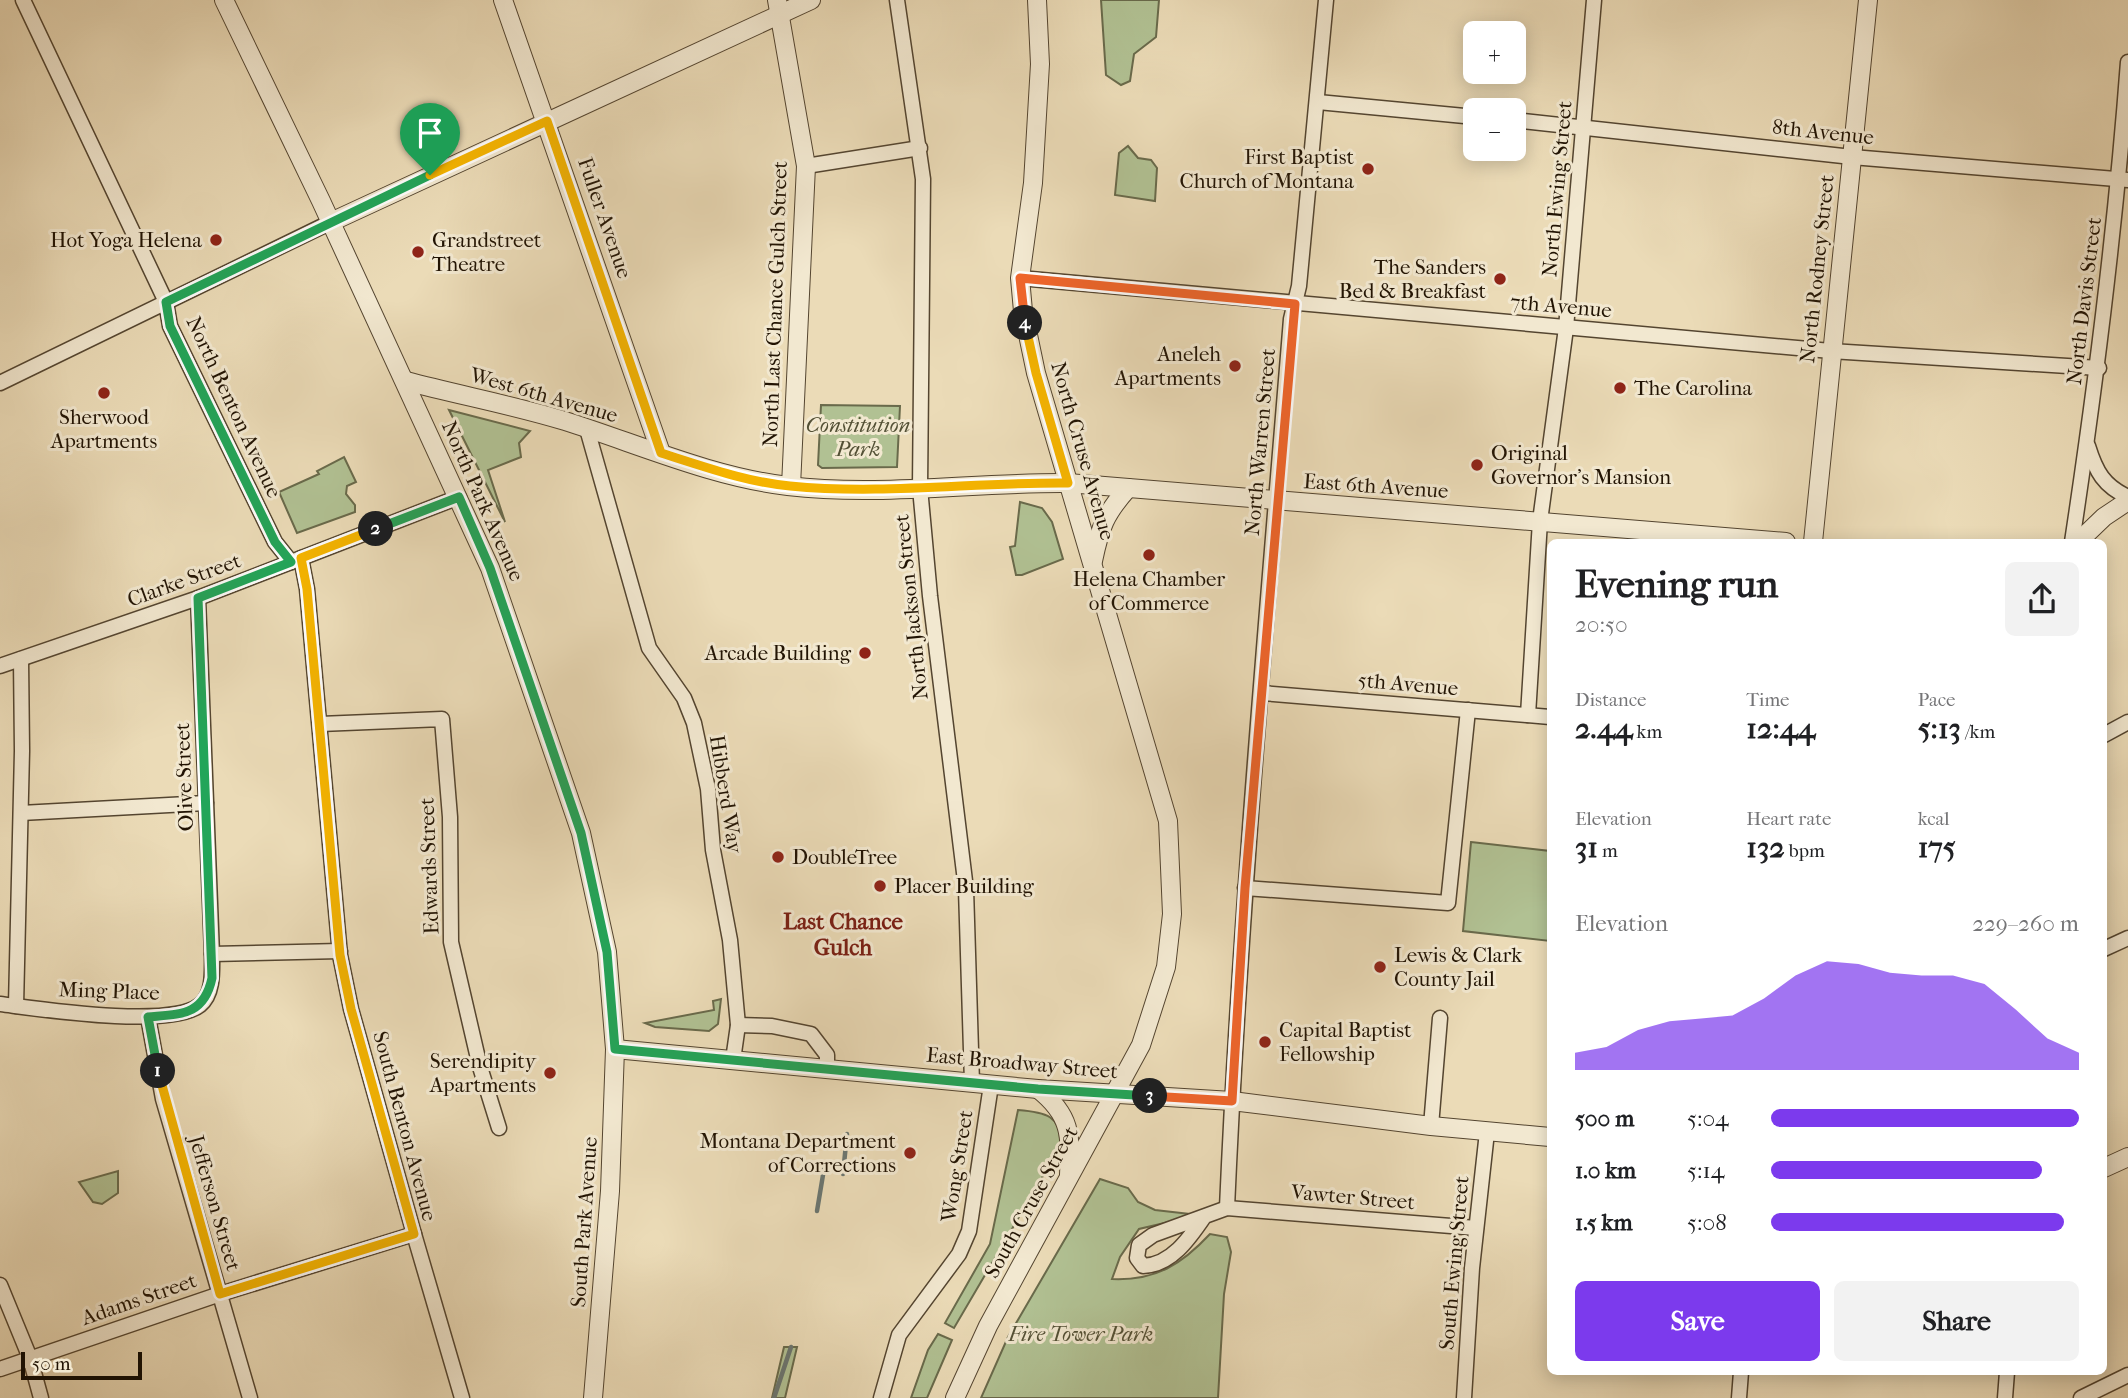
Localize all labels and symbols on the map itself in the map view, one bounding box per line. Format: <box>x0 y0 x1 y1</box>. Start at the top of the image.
street label: North Ewing Street <box>1537 99 1577 278</box>
pin <box>400 103 460 175</box>
street label: 8th Avenue <box>1771 115 1875 149</box>
place label: First Baptist Church of Montana <box>1180 145 1354 193</box>
street label: Fuller Avenue <box>573 154 637 282</box>
street label: North Last Chance Gulch Street <box>758 160 792 447</box>
marker: First Baptist Church of Montana <box>1360 161 1376 177</box>
street label: North Rodney Street <box>1795 173 1839 364</box>
street label: North Davis Street <box>2062 215 2106 386</box>
place label: Hot Yoga Helena <box>50 228 202 252</box>
place label: Grandstreet Theatre <box>432 228 542 276</box>
marker: Hot Yoga Helena <box>208 232 224 248</box>
marker: Grandstreet Theatre <box>410 244 426 260</box>
place label: The Sanders Bed & Breakfast <box>1339 255 1486 303</box>
marker: The Sanders Bed & Breakfast <box>1492 271 1508 287</box>
street label: 7th Avenue <box>1509 290 1613 322</box>
pin: 4 <box>1007 306 1042 340</box>
street label: North Benton Avenue <box>181 312 287 502</box>
place label: Aneleh Apartments <box>1114 342 1221 390</box>
street label: North Warren Street <box>1240 347 1280 537</box>
marker: Aneleh Apartments <box>1227 358 1243 374</box>
street label: North Cruse Avenue <box>1046 359 1120 543</box>
street label: West 6th Avenue <box>467 362 621 428</box>
place label: The Carolina <box>1634 376 1753 400</box>
marker: The Carolina <box>1612 380 1628 396</box>
marker: Sherwood Apartments <box>96 385 112 401</box>
place label: Sherwood Apartments <box>50 405 157 453</box>
park label: Constitution Park <box>806 413 911 461</box>
street label: North Park Avenue <box>437 417 529 585</box>
place label: Original Governor's Mansion <box>1491 441 1671 489</box>
marker: Original Governor's Mansion <box>1469 457 1485 473</box>
street label: East 6th Avenue <box>1303 469 1449 503</box>
pin: 2 <box>358 512 394 546</box>
street label: North Jackson Street <box>889 513 933 701</box>
marker: Helena Chamber of Commerce <box>1141 547 1157 563</box>
street label: Clarke Street <box>124 548 245 612</box>
place label: Helena Chamber of Commerce <box>1073 567 1225 615</box>
place label: Arcade Building <box>704 641 852 665</box>
marker: Arcade Building <box>857 645 873 661</box>
street label: 5th Avenue <box>1357 668 1459 700</box>
street label: Olive Street <box>170 722 198 832</box>
street label: Hibberd Way <box>705 733 747 856</box>
street label: Edwards Street <box>415 797 443 935</box>
place label: DoubleTree <box>792 845 897 869</box>
marker: DoubleTree <box>770 849 786 865</box>
place label: Placer Building <box>894 874 1035 898</box>
marker: Placer Building <box>872 878 888 894</box>
district label: Last Chance Gulch <box>783 908 904 961</box>
place label: Lewis & Clark County Jail <box>1394 943 1522 991</box>
marker: Lewis & Clark County Jail <box>1372 959 1388 975</box>
street label: Ming Place <box>58 977 160 1005</box>
place label: Capital Baptist Fellowship <box>1279 1018 1412 1066</box>
street label: South Benton Avenue <box>368 1028 442 1224</box>
marker: Capital Baptist Fellowship <box>1257 1034 1273 1050</box>
street label: East Broadway Street <box>925 1043 1119 1083</box>
place label: Serendipity Apartments <box>429 1049 537 1097</box>
pin: 1 <box>140 1054 176 1088</box>
marker: Serendipity Apartments <box>542 1065 558 1081</box>
pin: 3 <box>1132 1078 1168 1114</box>
street label: Wong Street <box>936 1108 978 1225</box>
street label: South Cruse Street <box>979 1121 1083 1282</box>
place label: Montana Department of Corrections <box>700 1129 896 1177</box>
street label: Jefferson Street <box>184 1131 246 1274</box>
street label: South Park Avenue <box>566 1136 602 1308</box>
marker: Montana Department of Corrections <box>902 1145 918 1161</box>
street label: South Ewing Street <box>1434 1174 1474 1351</box>
street label: Vawter Street <box>1289 1180 1416 1214</box>
street label: Adams Street <box>77 1268 200 1330</box>
park label: Fire Tower Park <box>1008 1322 1153 1346</box>
scale bar <box>21 1349 142 1381</box>

